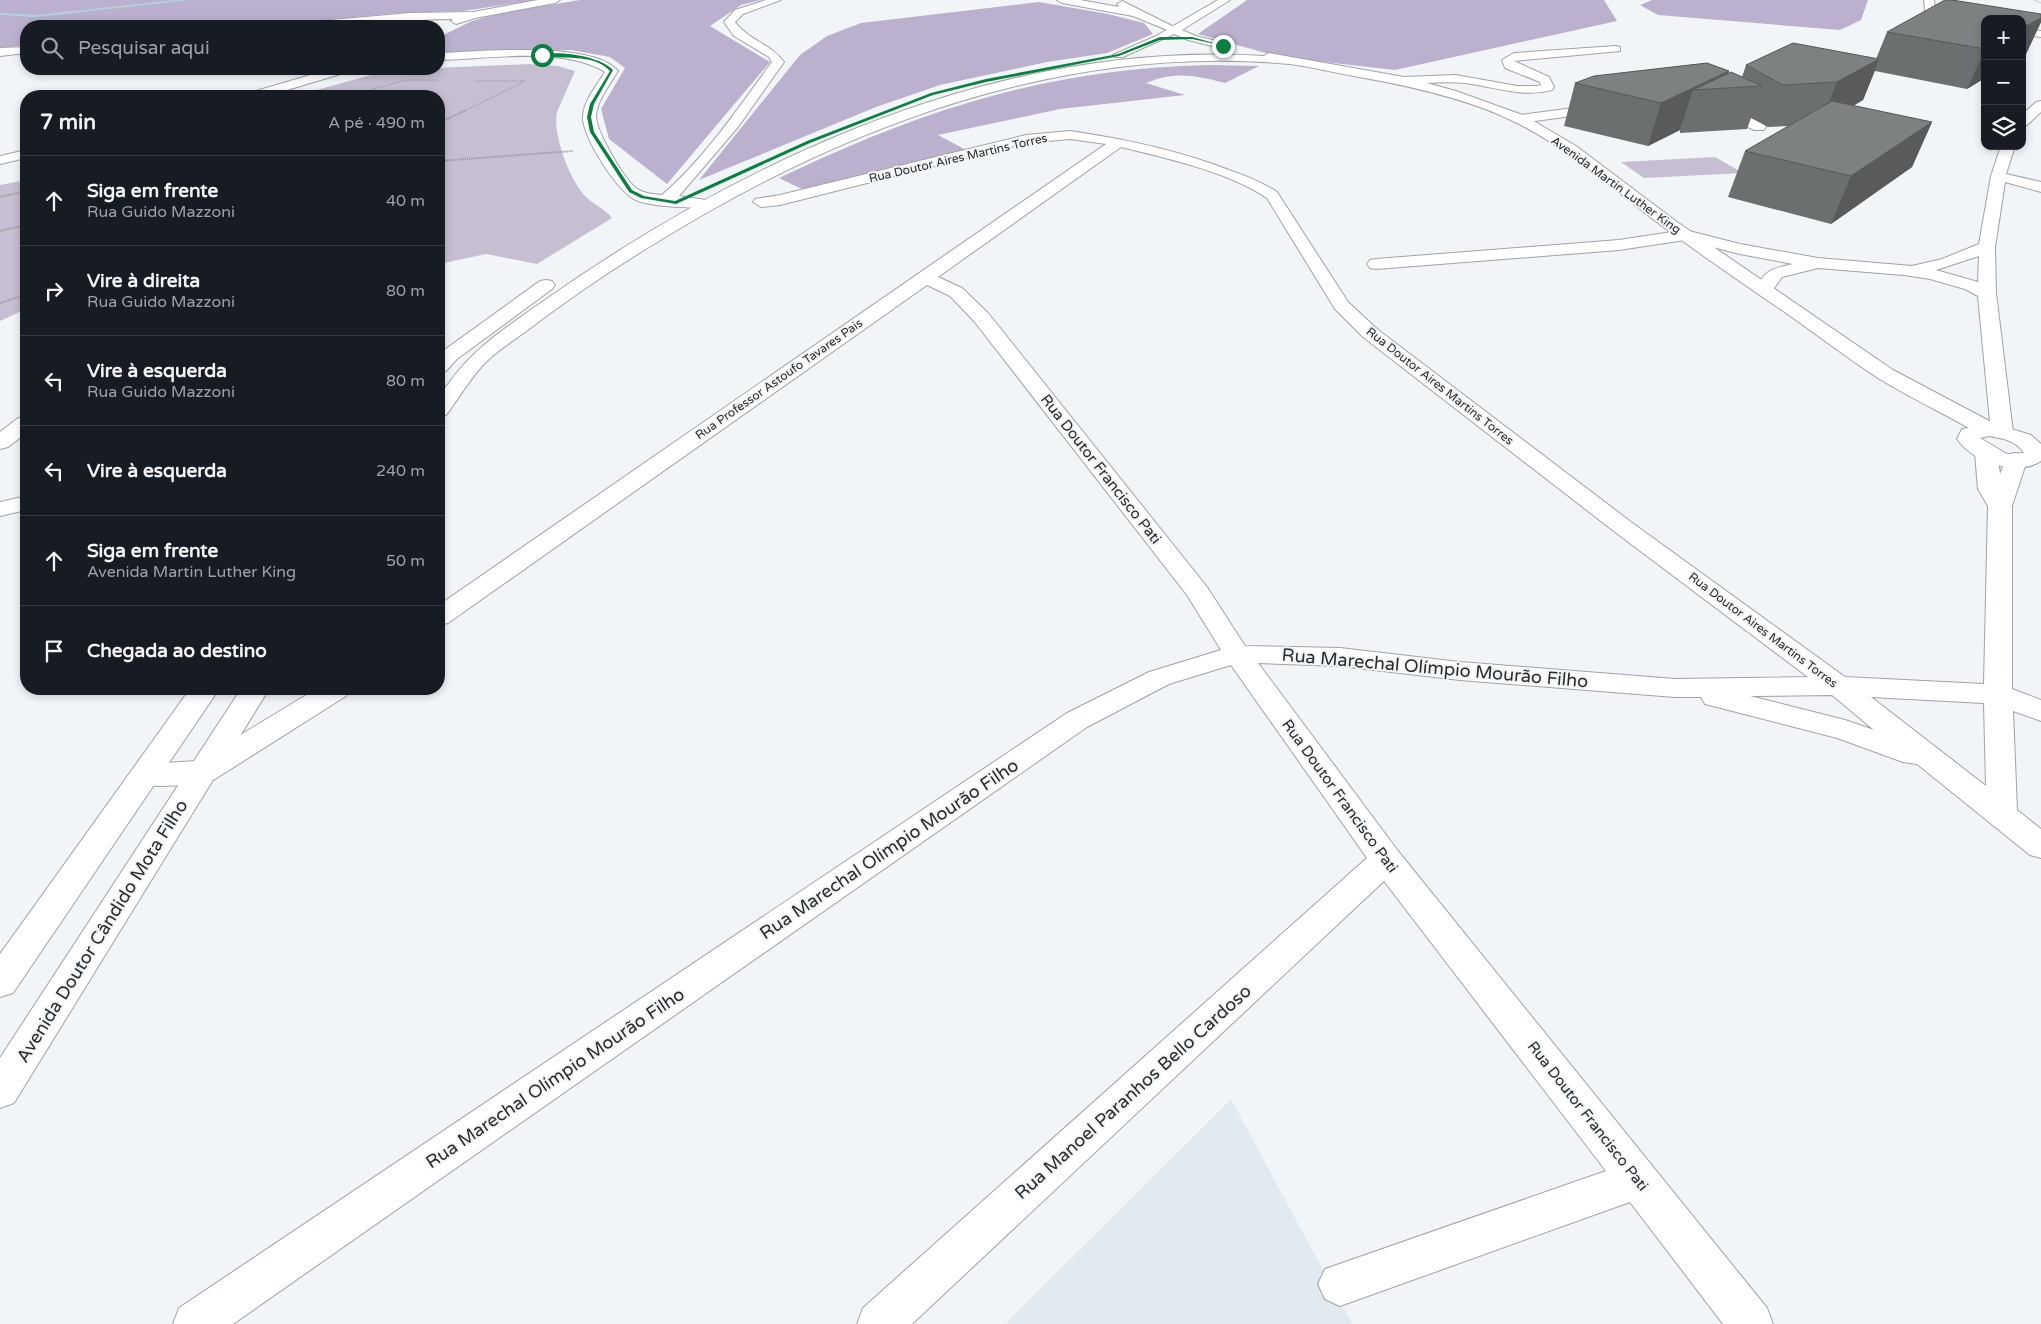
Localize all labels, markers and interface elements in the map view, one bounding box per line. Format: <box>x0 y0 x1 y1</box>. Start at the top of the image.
map controls <box>1981 15 2026 150</box>
button: + <box>1981 15 2026 60</box>
search box <box>20 20 445 75</box>
icon: search <box>38 34 66 62</box>
route end <box>1212 35 1235 58</box>
text: Pesquisar aqui <box>78 37 210 59</box>
route start <box>531 44 554 67</box>
button: − <box>1981 60 2026 105</box>
button: layers <box>1981 105 2026 150</box>
text: 7 min <box>40 110 96 135</box>
text: A pé · 490 m <box>328 113 425 133</box>
street label: Rua Doutor Aires Martins Torres <box>867 131 1049 185</box>
street label: Avenida Martin Luther King <box>1548 133 1684 237</box>
text: Siga em frente <box>87 180 218 202</box>
icon: ahead <box>40 187 68 215</box>
text: 40 m <box>386 191 425 211</box>
text: Rua Guido Mazzoni <box>87 202 235 222</box>
text: Vire à direita <box>87 270 200 292</box>
icon: right <box>40 277 68 305</box>
text: 80 m <box>386 281 425 301</box>
text: Rua Guido Mazzoni <box>87 292 235 312</box>
street label: Rua Professor Astoufo Tavares Pais <box>693 316 865 442</box>
street label: Rua Doutor Aires Martins Torres <box>1364 324 1516 448</box>
text: Vire à esquerda <box>87 360 227 382</box>
icon: left <box>40 367 68 395</box>
text: 80 m <box>386 371 425 391</box>
text: Rua Guido Mazzoni <box>87 382 235 402</box>
street label: Rua Doutor Francisco Pati <box>1037 391 1165 547</box>
icon: left <box>40 457 68 485</box>
text: Vire à esquerda <box>87 460 227 482</box>
text: 240 m <box>376 461 425 481</box>
text: Siga em frente <box>87 540 218 562</box>
icon: ahead <box>40 547 68 575</box>
text: 50 m <box>386 551 425 571</box>
text: Avenida Martin Luther King <box>87 562 296 582</box>
street label: Rua Doutor Aires Martins Torres <box>1686 569 1840 691</box>
icon: arrive <box>40 637 68 665</box>
text: Chegada ao destino <box>87 640 267 662</box>
street label: Rua Marechal Olímpio Mourão Filho <box>1281 644 1589 692</box>
street label: Rua Doutor Francisco Pati <box>1278 716 1402 876</box>
street label: Rua Marechal Olímpio Mourão Filho <box>755 754 1023 944</box>
street label: Avenida Doutor Cândido Mota Filho <box>12 795 192 1067</box>
street label: Rua Manoel Paranhos Bello Cardoso <box>1010 980 1256 1204</box>
street label: Rua Marechal Olímpio Mourão Filho <box>421 983 689 1173</box>
street label: Rua Doutor Francisco Pati <box>1524 1038 1652 1194</box>

